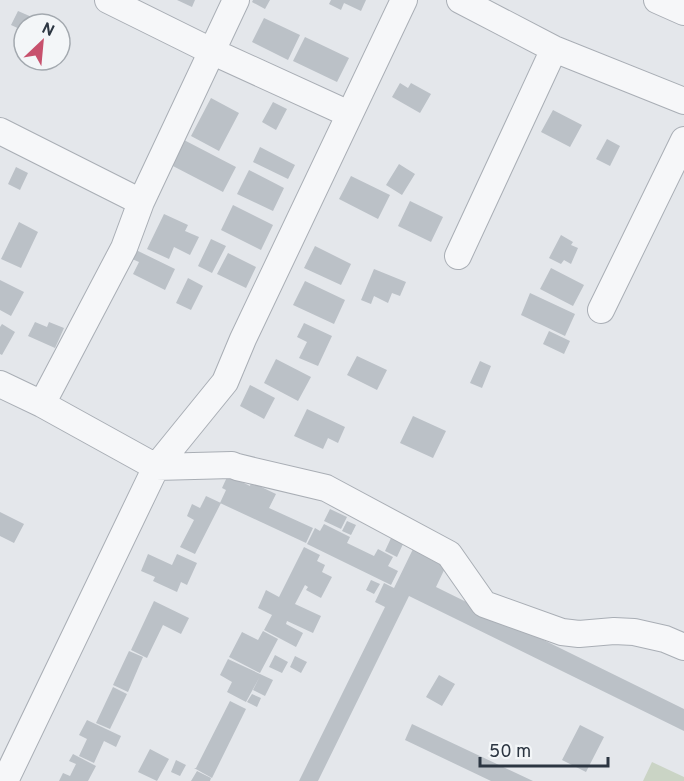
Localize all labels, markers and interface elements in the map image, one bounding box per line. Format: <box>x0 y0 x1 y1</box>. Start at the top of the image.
north arrow <box>12 12 72 72</box>
text: N <box>38 19 57 42</box>
scale bar <box>480 730 608 768</box>
text: 50 m <box>489 741 531 764</box>

